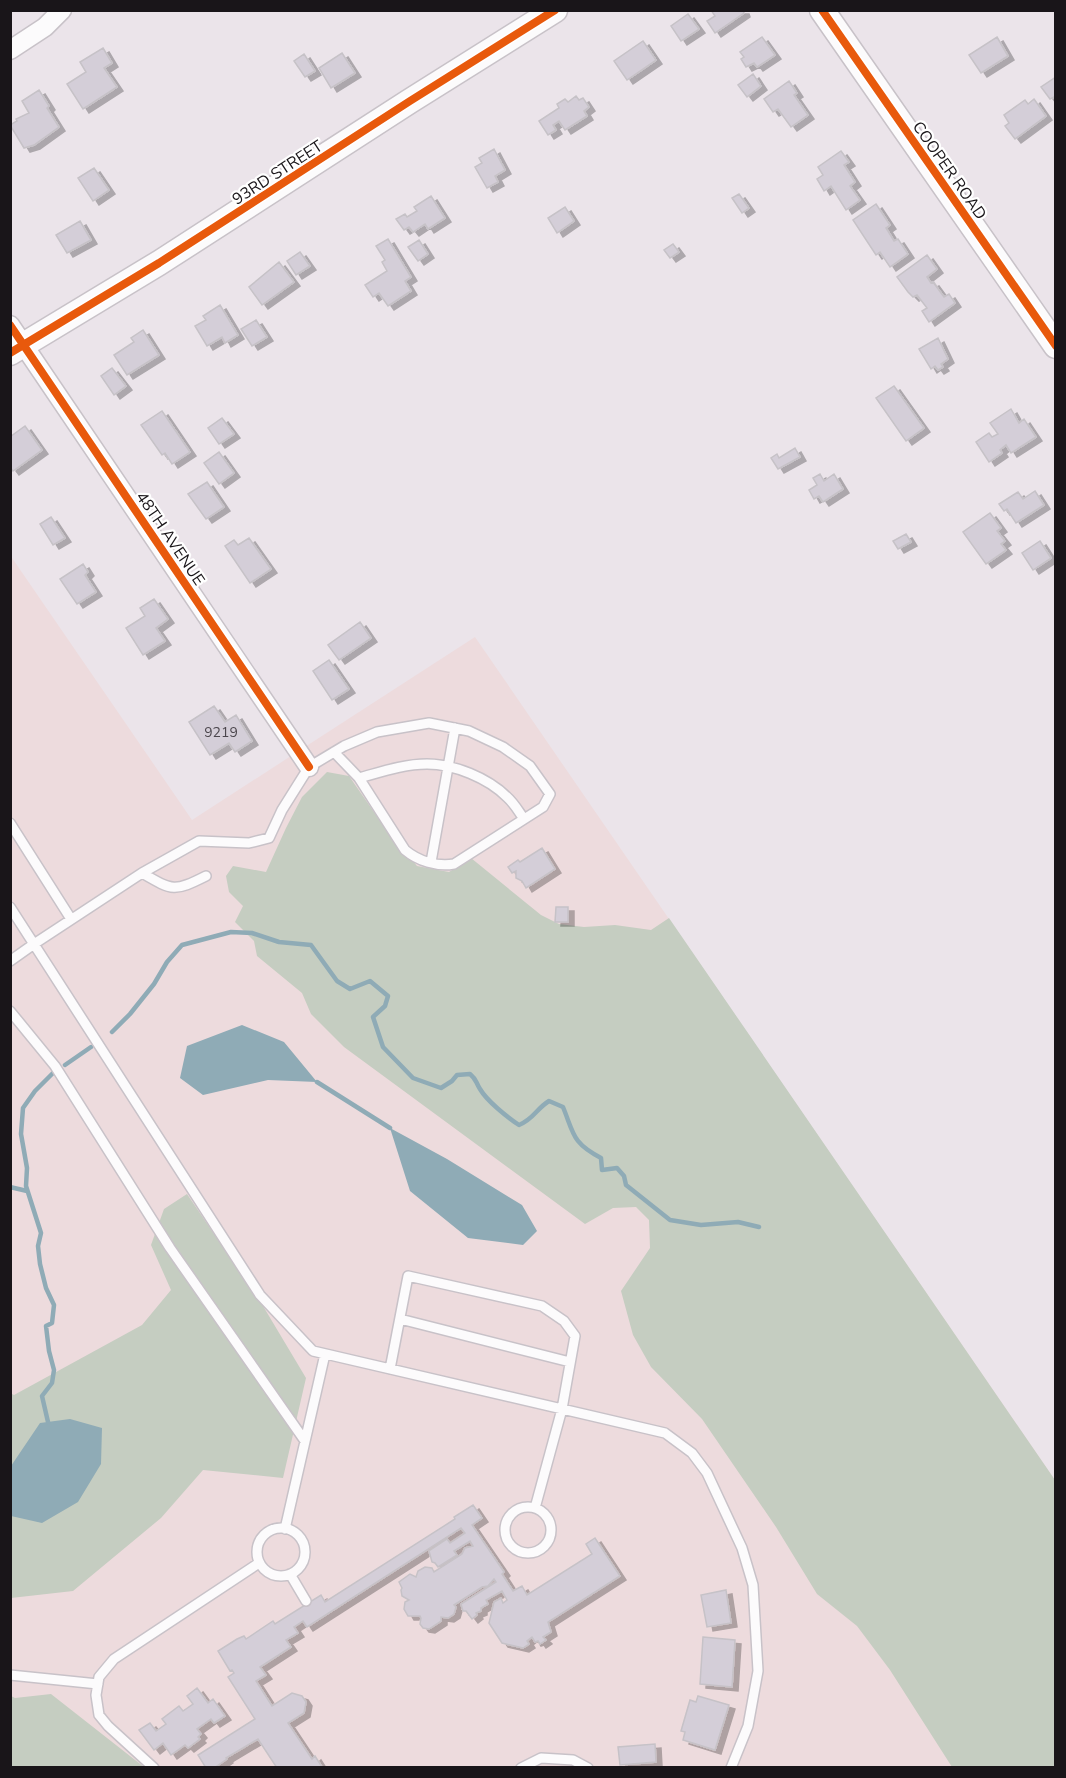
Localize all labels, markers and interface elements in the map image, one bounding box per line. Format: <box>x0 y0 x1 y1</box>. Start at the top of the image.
street label: COOPER ROAD <box>907 117 991 224</box>
street label: 93RD STREET <box>228 135 327 210</box>
street label: 48TH AVENUE <box>131 487 210 590</box>
house number: 9219 <box>204 723 238 742</box>

